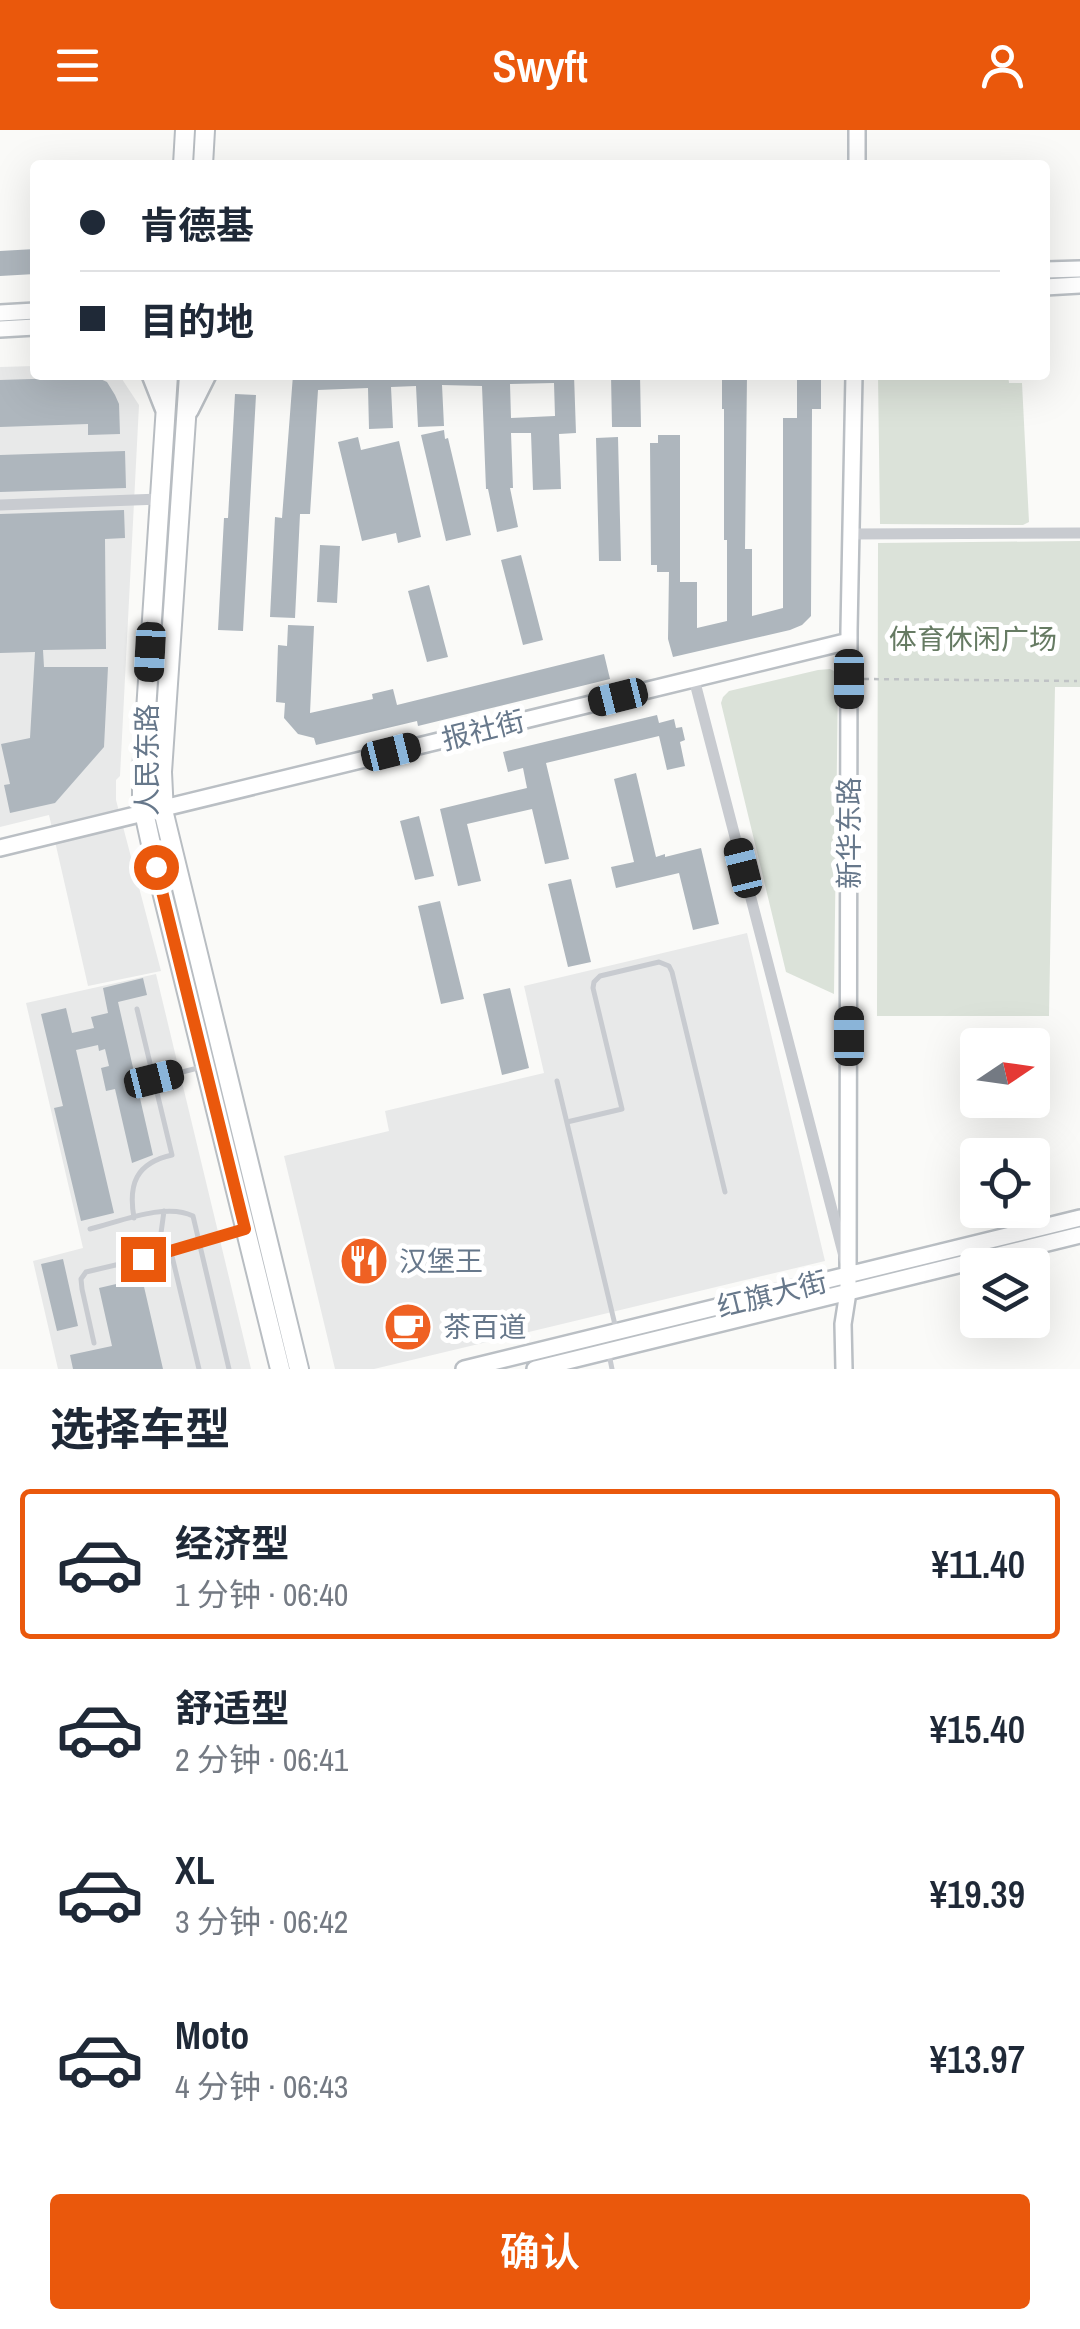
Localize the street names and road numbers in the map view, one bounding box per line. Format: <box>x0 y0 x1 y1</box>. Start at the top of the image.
street label: 报社街 <box>438 701 528 759</box>
street label: 人民东路 <box>128 704 166 816</box>
street label: 新华东路 <box>830 777 868 889</box>
street label: 红旗大街 <box>713 1262 831 1326</box>

